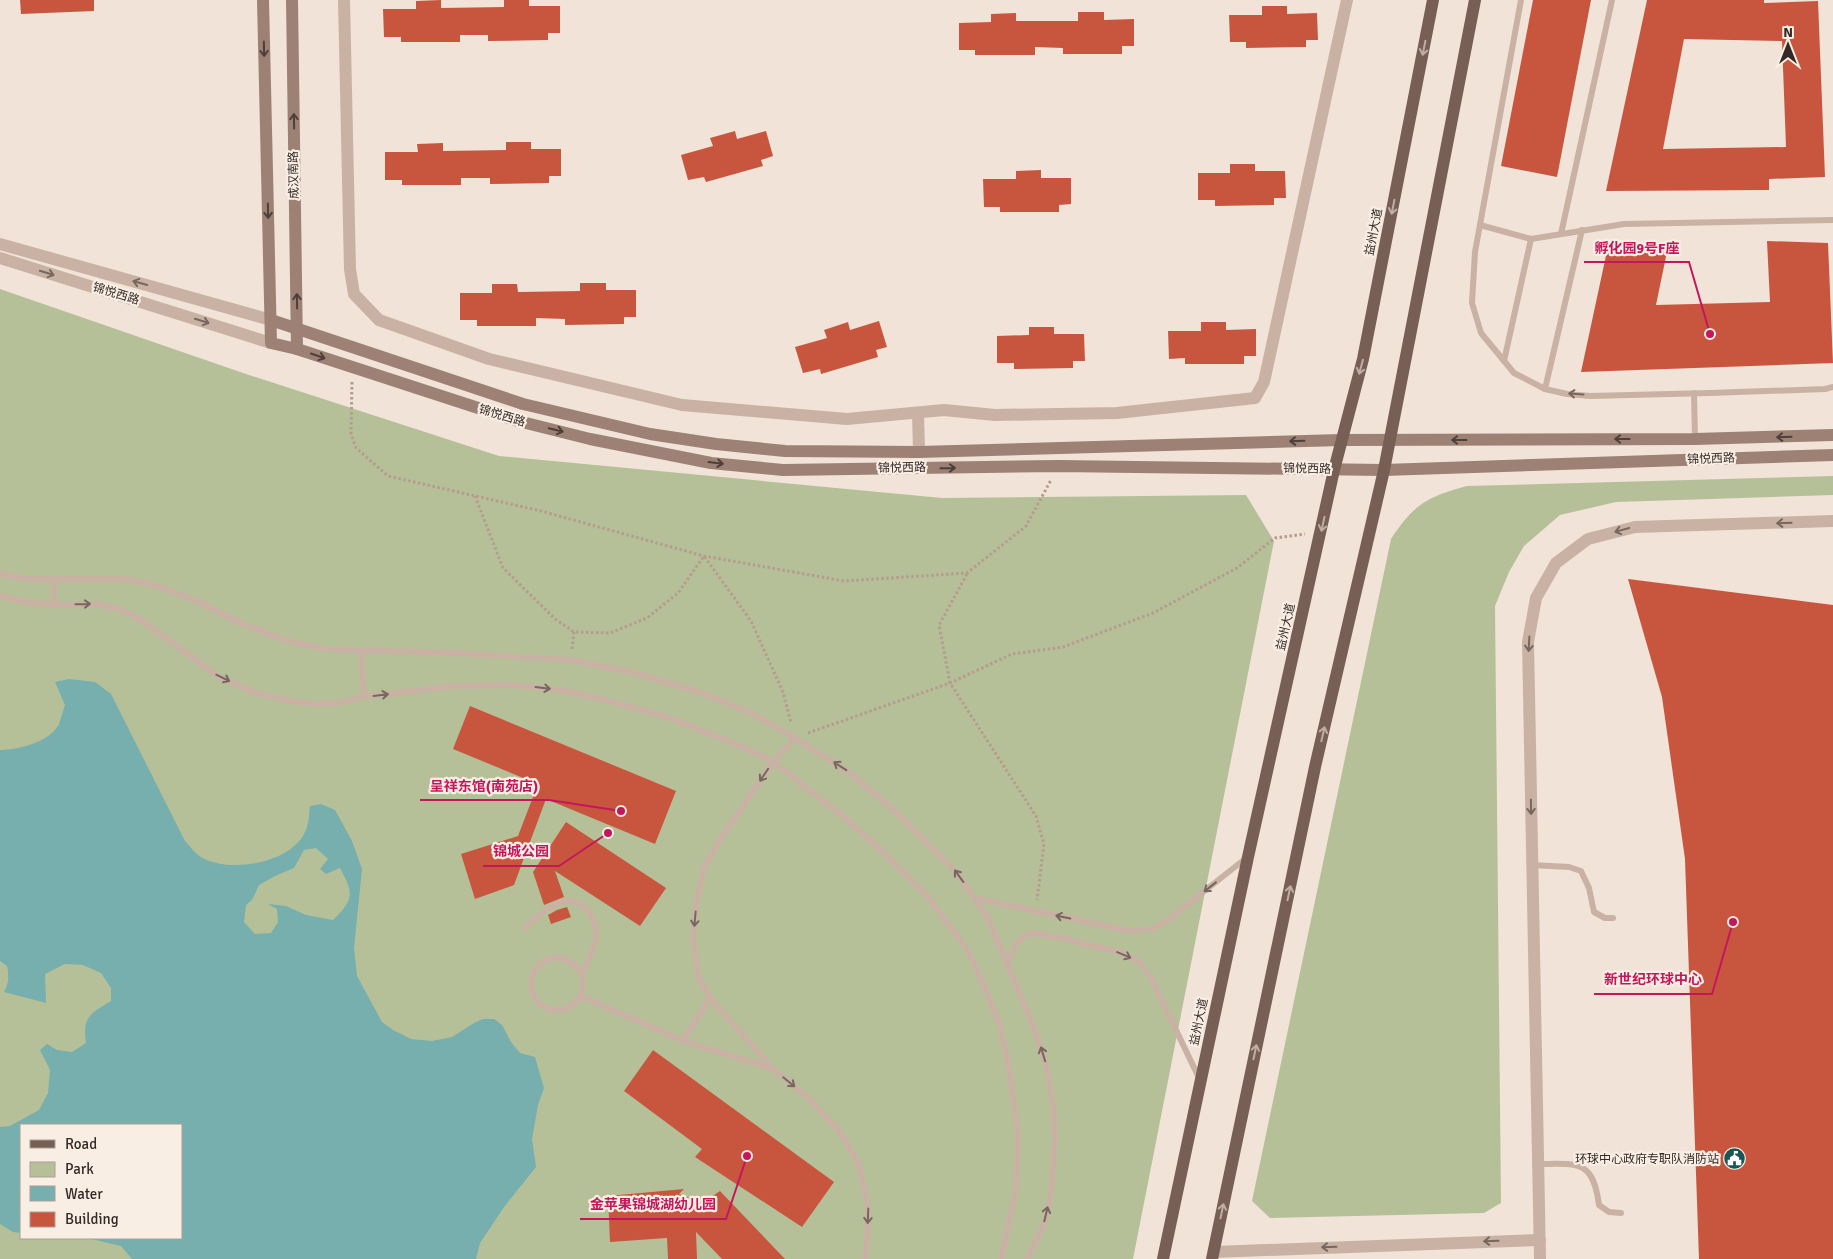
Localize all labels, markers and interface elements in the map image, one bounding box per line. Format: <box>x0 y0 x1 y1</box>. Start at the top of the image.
north arrow <box>1763 20 1813 70</box>
text: N <box>1783 24 1793 41</box>
one-way arrow <box>1419 39 1428 55</box>
one-way arrow <box>259 40 269 56</box>
one-way arrow <box>289 113 299 129</box>
street label: 成汉南路 <box>286 151 302 199</box>
one-way arrow <box>1388 199 1397 215</box>
one-way arrow <box>263 202 273 219</box>
street label: 益州大道 <box>1362 207 1386 257</box>
callout: 孵化园9号F座 <box>1584 233 1689 262</box>
text: 孵化园9号F座 <box>1594 240 1680 257</box>
one-way arrow <box>38 268 54 278</box>
one-way arrow <box>132 278 148 288</box>
street label: 锦悦西路 <box>91 280 141 308</box>
one-way arrow <box>292 293 301 309</box>
one-way arrow <box>193 317 209 326</box>
one-way arrow <box>310 352 325 361</box>
one-way arrow <box>1356 358 1365 374</box>
one-way arrow <box>1568 390 1584 399</box>
street label: 锦悦西路 <box>477 402 527 430</box>
one-way arrow <box>548 426 564 436</box>
one-way arrow <box>1777 432 1793 442</box>
one-way arrow <box>1614 434 1630 444</box>
one-way arrow <box>1452 435 1468 445</box>
one-way arrow <box>1289 437 1305 446</box>
street label: 锦悦西路 <box>1687 451 1735 467</box>
one-way arrow <box>707 458 723 468</box>
street label: 锦悦西路 <box>878 460 926 476</box>
street label: 锦悦西路 <box>1283 461 1331 477</box>
one-way arrow <box>940 463 956 472</box>
one-way arrow <box>1317 516 1327 532</box>
one-way arrow <box>1777 518 1793 527</box>
one-way arrow <box>1615 526 1631 535</box>
one-way arrow <box>75 600 91 609</box>
street label: 益州大道 <box>1273 602 1299 652</box>
one-way arrow <box>1524 636 1533 652</box>
one-way arrow <box>216 674 231 684</box>
one-way arrow <box>535 683 551 693</box>
one-way arrow <box>373 690 389 700</box>
one-way arrow <box>1319 727 1328 743</box>
one-way arrow <box>833 761 847 771</box>
one-way arrow <box>759 768 769 782</box>
callout: 呈祥东馆(南苑店) <box>420 771 549 800</box>
text: 呈祥东馆(南苑店) <box>430 778 538 795</box>
one-way arrow <box>1526 798 1536 814</box>
callout: 锦城公园 <box>483 837 559 866</box>
text: 锦城公园 <box>493 843 549 860</box>
one-way arrow <box>953 870 964 883</box>
one-way arrow <box>1204 882 1217 893</box>
one-way arrow <box>1285 886 1294 902</box>
one-way arrow <box>690 911 700 927</box>
one-way arrow <box>1055 912 1071 922</box>
one-way arrow <box>1116 951 1131 960</box>
callout: 新世纪环球中心 <box>1594 965 1712 994</box>
text: 新世纪环球中心 <box>1604 971 1702 988</box>
street label: 益州大道 <box>1187 997 1211 1047</box>
one-way arrow <box>1251 1045 1261 1061</box>
one-way arrow <box>1037 1046 1047 1062</box>
one-way arrow <box>782 1077 795 1088</box>
legend <box>20 1124 182 1239</box>
text: Road <box>65 1135 97 1153</box>
public building icon: 环球中心政府专职队消防站 <box>1723 1147 1747 1171</box>
place label: 环球中心政府专职队消防站 <box>1575 1152 1719 1167</box>
text: Park <box>65 1160 94 1178</box>
text: Water <box>65 1185 103 1203</box>
callout: 金苹果锦城湖幼儿园 <box>580 1190 726 1219</box>
text: 金苹果锦城湖幼儿园 <box>590 1196 716 1213</box>
one-way arrow <box>1218 1204 1227 1220</box>
one-way arrow <box>1042 1207 1051 1223</box>
one-way arrow <box>863 1208 873 1224</box>
text: Building <box>65 1210 119 1228</box>
one-way arrow <box>1484 1237 1500 1246</box>
one-way arrow <box>1321 1243 1337 1252</box>

